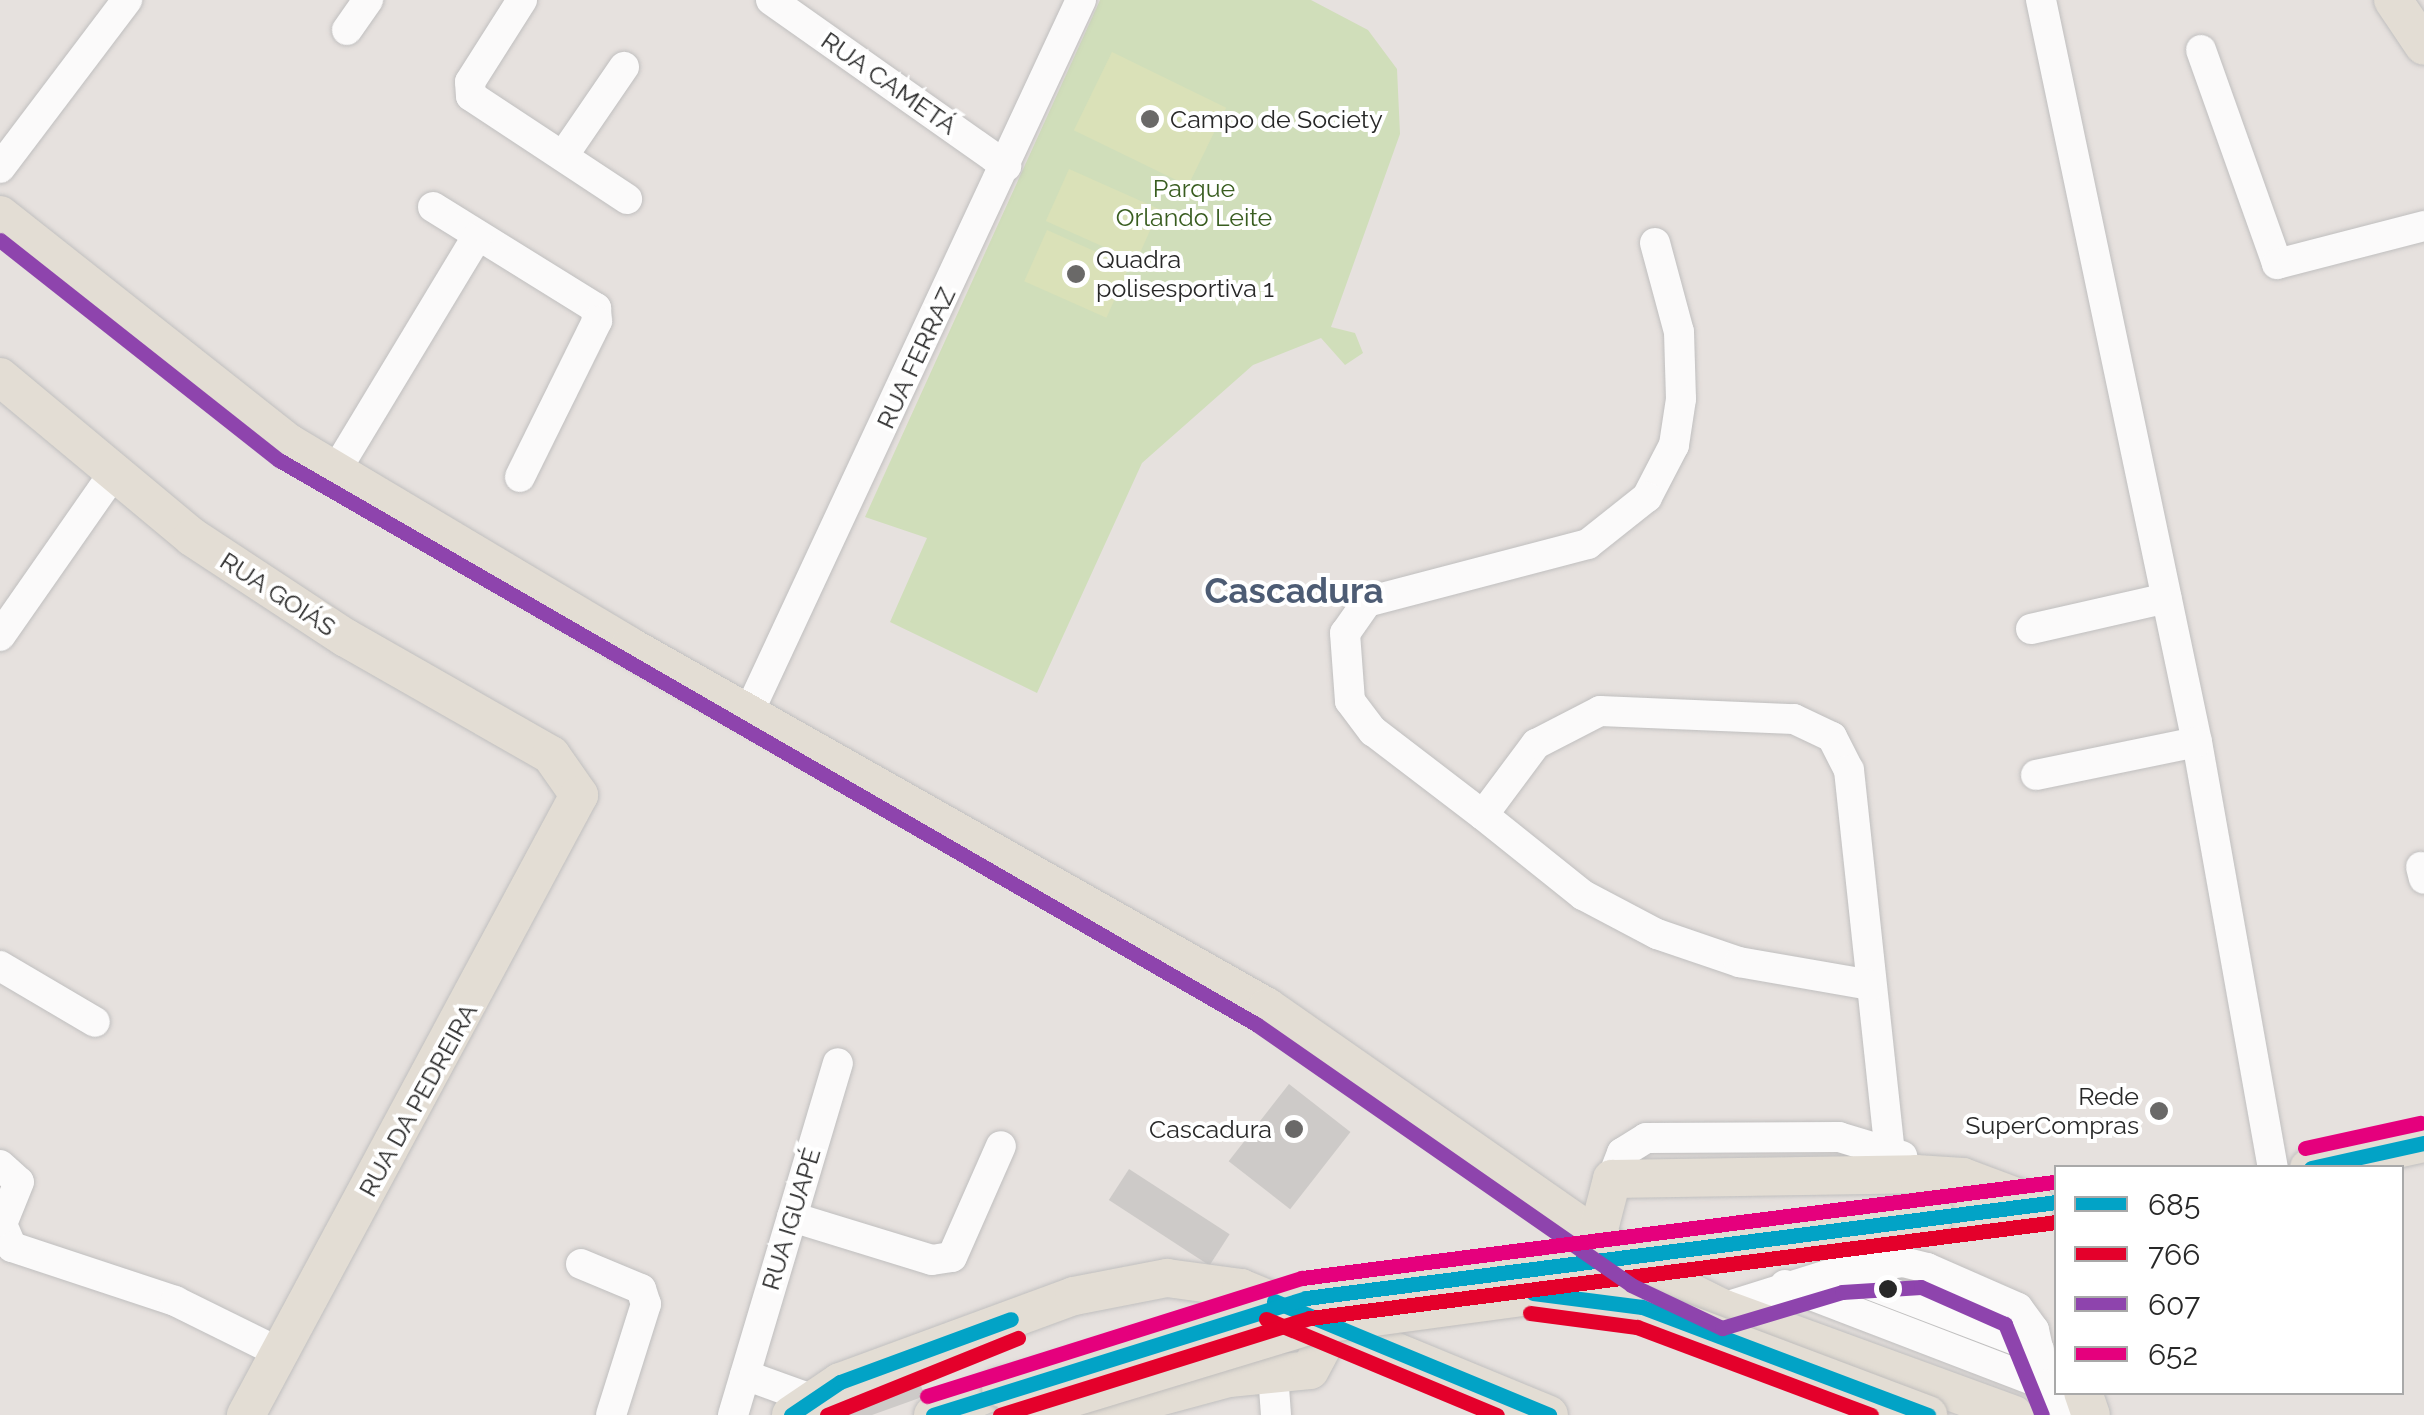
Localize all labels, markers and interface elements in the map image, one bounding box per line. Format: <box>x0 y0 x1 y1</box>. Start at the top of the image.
street label: RUA CAMETÁ <box>815 25 963 141</box>
place label: Campo de Society <box>1170 104 1383 134</box>
marker: Campo de Society <box>1139 108 1161 130</box>
park label: Parque Orlando Leite <box>1116 174 1272 233</box>
place label: Quadra polisesportiva 1 <box>1096 245 1274 304</box>
marker: Quadra polisesportiva 1 <box>1065 263 1087 285</box>
street label: RUA FERRAZ <box>870 282 962 434</box>
street label: RUA GOIÁS <box>214 545 342 643</box>
district label: Cascadura <box>1205 570 1383 612</box>
street label: RUA DA PEDREIRA <box>352 997 484 1203</box>
place label: Rede SuperCompras <box>1965 1082 2139 1141</box>
marker: Rede SuperCompras <box>2148 1100 2170 1122</box>
place label: Cascadura <box>1149 1114 1272 1144</box>
marker: Cascadura <box>1281 1116 1307 1142</box>
street label: RUA IGUAPÉ <box>755 1144 827 1294</box>
legend <box>2054 1165 2404 1395</box>
text: 685 <box>2148 1187 2200 1222</box>
text: 766 <box>2148 1237 2200 1272</box>
unlabelled marker <box>1878 1279 1898 1299</box>
text: 607 <box>2148 1287 2200 1322</box>
text: 652 <box>2148 1337 2198 1372</box>

